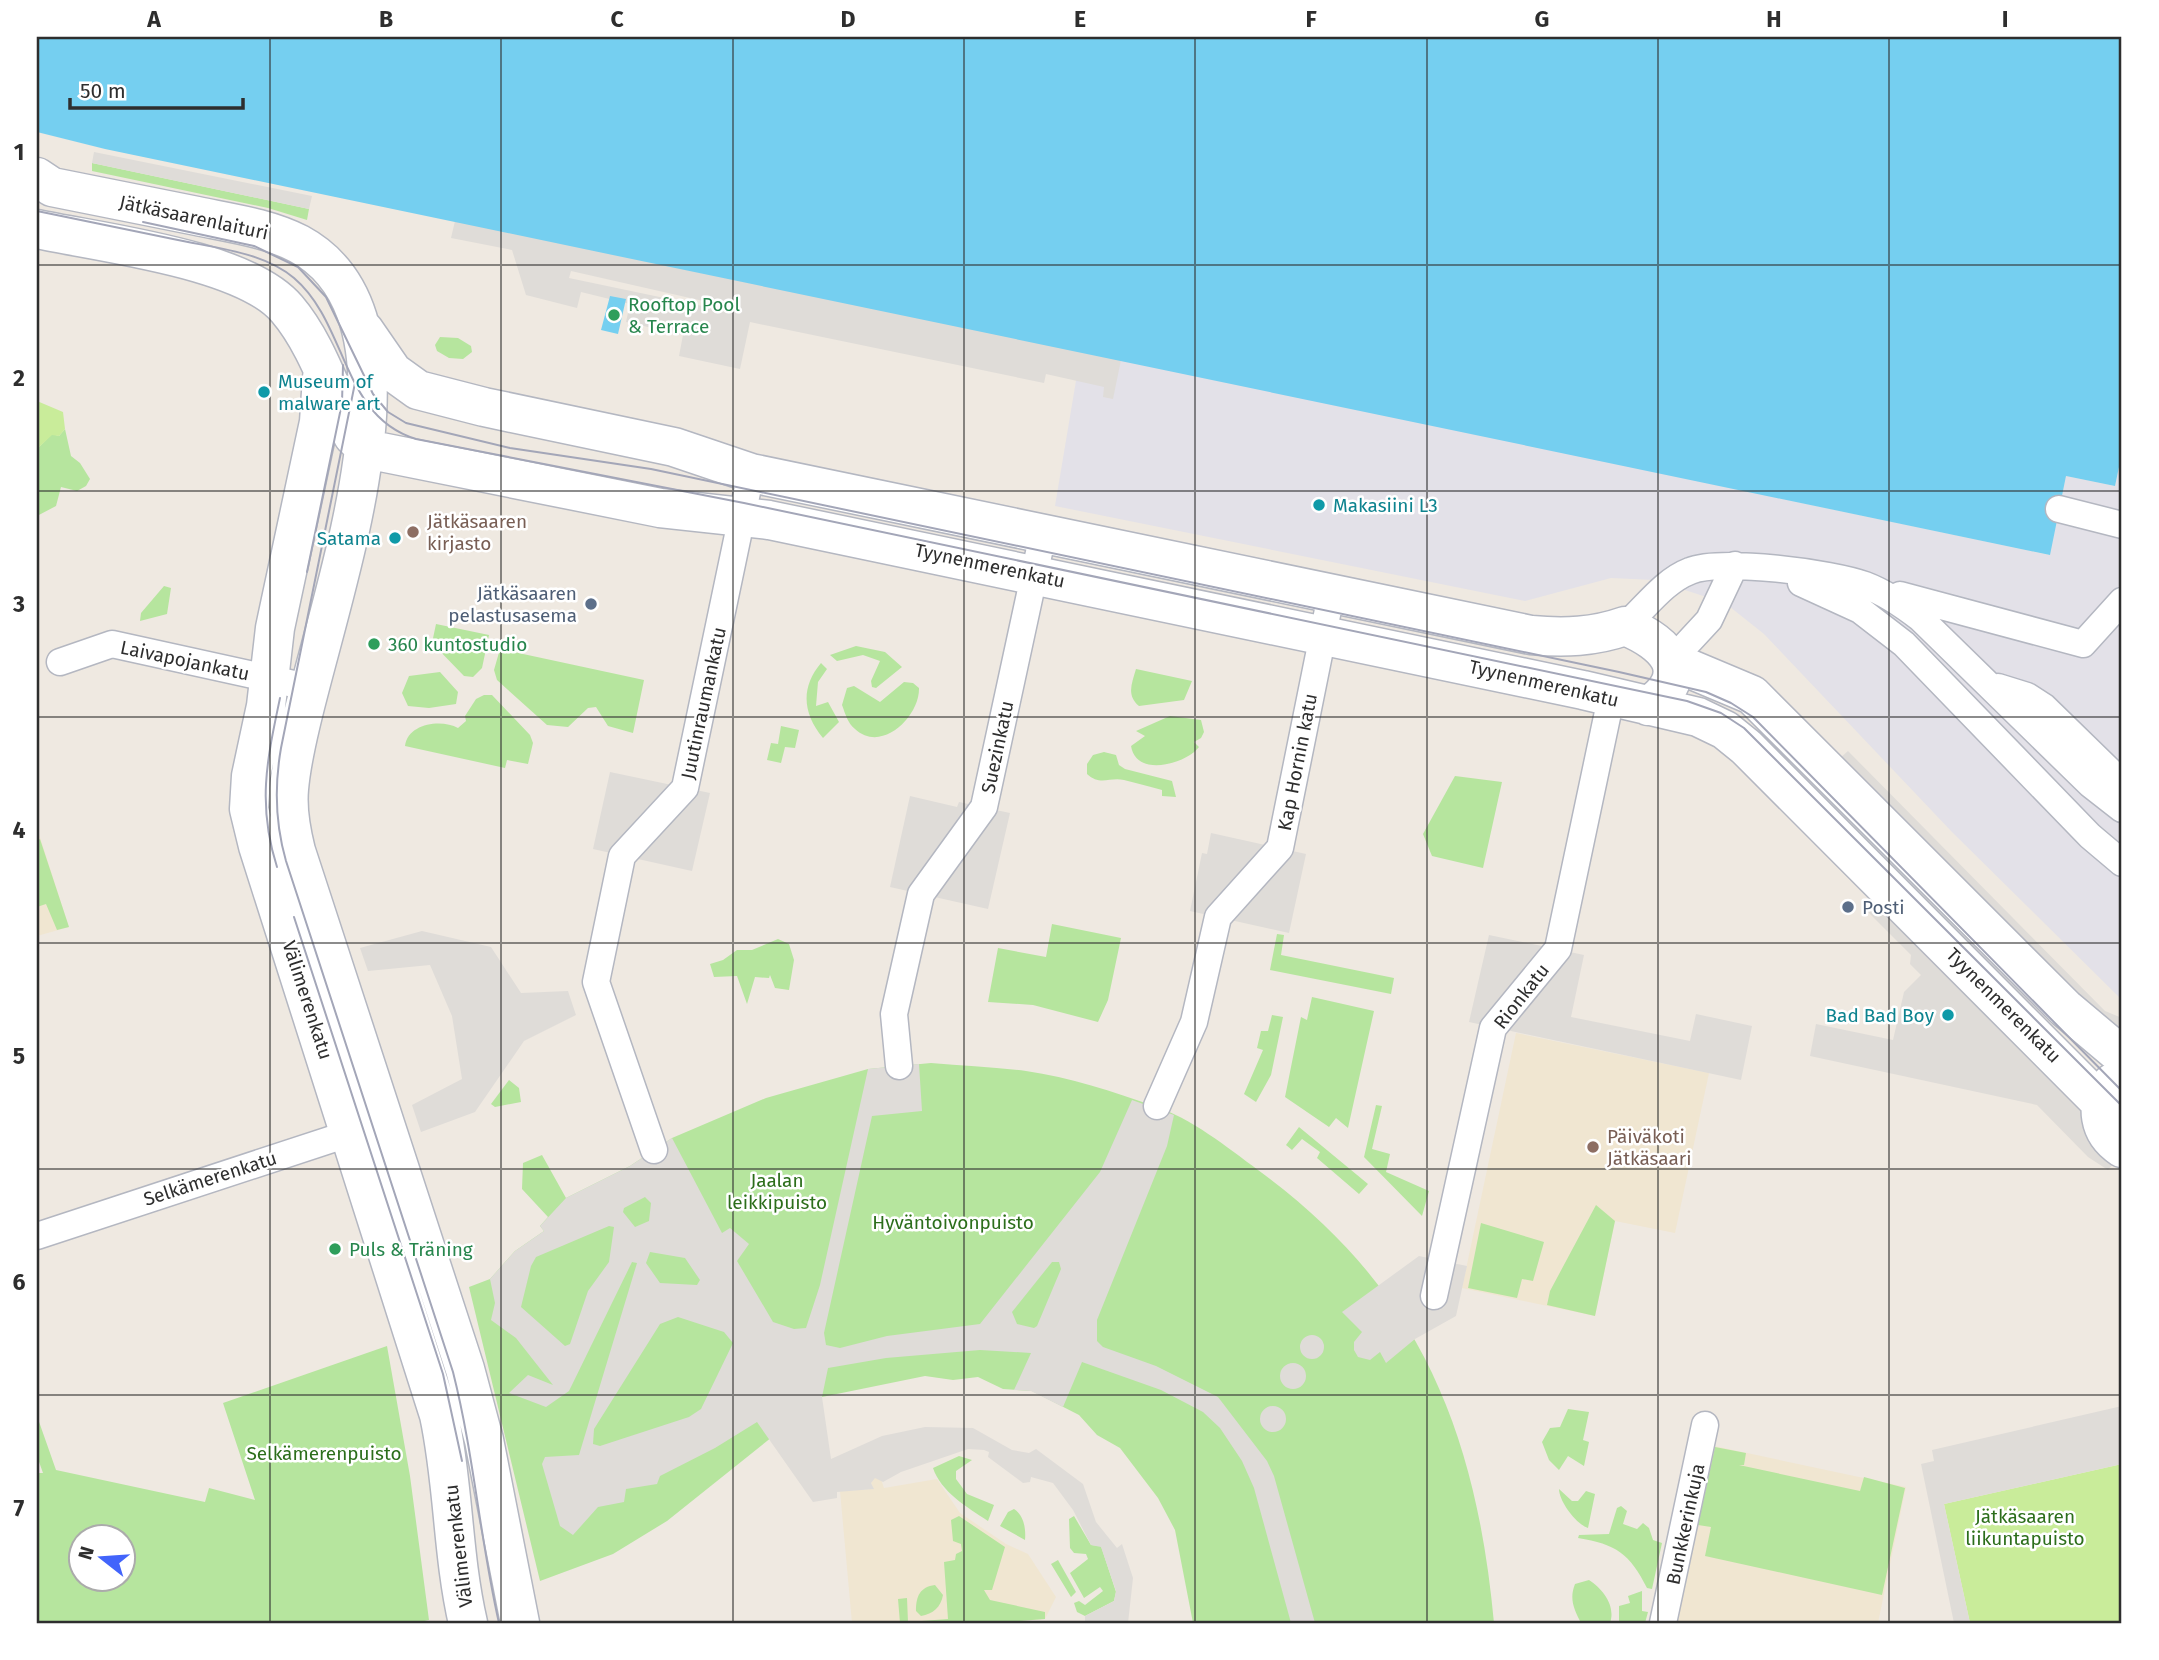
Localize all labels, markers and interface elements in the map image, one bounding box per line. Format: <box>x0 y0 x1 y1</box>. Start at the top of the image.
text: A <box>146 5 161 33</box>
text: B <box>379 5 393 33</box>
text: C <box>610 5 624 33</box>
text: D <box>841 5 856 33</box>
text: E <box>1074 5 1086 33</box>
text: F <box>1305 5 1317 33</box>
text: G <box>1535 5 1549 33</box>
text: H <box>1766 5 1782 33</box>
text: I <box>2002 5 2008 33</box>
scale bar <box>70 66 243 110</box>
text: 50 m <box>80 78 126 104</box>
text: 1 <box>14 138 24 166</box>
street label: Jätkäsaarenlaituri <box>117 190 271 245</box>
place label: Rooftop Pool & Terrace <box>628 293 740 338</box>
marker: Rooftop Pool & Terrace <box>606 307 622 323</box>
text: 2 <box>13 364 25 392</box>
place label: Museum of malware art <box>278 370 381 415</box>
marker: Museum of malware art <box>256 384 272 400</box>
place label: Makasiini L3 <box>1333 494 1438 517</box>
marker: Makasiini L3 <box>1311 497 1327 513</box>
place label: Jätkäsaaren kirjasto <box>427 510 527 555</box>
marker: Jätkäsaaren kirjasto <box>405 524 421 540</box>
place label: Satama <box>317 527 381 550</box>
marker: Satama <box>387 530 403 546</box>
street label: Tyynenmerenkatu <box>913 538 1067 593</box>
place label: Jätkäsaaren pelastusasema <box>448 582 577 627</box>
text: 3 <box>12 590 25 618</box>
marker: Jätkäsaaren pelastusasema <box>583 596 599 612</box>
street label: Juutinraumankatu <box>676 625 731 781</box>
place label: 360 kuntostudio <box>388 633 527 656</box>
street label: Laivapojankatu <box>118 636 251 685</box>
marker: 360 kuntostudio <box>366 636 382 652</box>
street label: Tyynenmerenkatu <box>1467 655 1621 712</box>
street label: Kap Hornin katu <box>1273 691 1322 833</box>
street label: Suezinkatu <box>976 699 1019 796</box>
text: 4 <box>13 816 26 844</box>
place label: Posti <box>1862 896 1905 919</box>
marker: Posti <box>1840 899 1856 915</box>
street label: Välimerenkatu <box>278 938 338 1062</box>
street label: Tyynenmerenkatu <box>1941 943 2066 1068</box>
street label: Rionkatu <box>1489 959 1554 1034</box>
place label: Bad Bad Boy <box>1826 1004 1935 1027</box>
marker: Bad Bad Boy <box>1940 1007 1956 1023</box>
text: 5 <box>13 1042 25 1070</box>
place label: Päiväkoti Jätkäsaari <box>1607 1125 1692 1170</box>
marker: Päiväkoti Jätkäsaari <box>1585 1139 1601 1155</box>
street label: Selkämerenkatu <box>141 1146 280 1211</box>
park label: Jaalan leikkipuisto <box>727 1169 827 1214</box>
park label: Hyväntoivonpuisto <box>872 1211 1034 1234</box>
place label: Puls & Träning <box>349 1238 473 1261</box>
marker: Puls & Träning <box>327 1241 343 1257</box>
text: 6 <box>13 1268 26 1296</box>
park label: Selkämerenpuisto <box>246 1442 402 1465</box>
street label: Bunkkerinkuja <box>1661 1461 1710 1587</box>
street label: Välimerenkatu <box>440 1483 477 1609</box>
text: 7 <box>14 1494 25 1522</box>
park label: Jätkäsaaren liikuntapuisto <box>1965 1505 2085 1550</box>
north arrow <box>66 1524 136 1594</box>
text: N <box>73 1544 99 1563</box>

